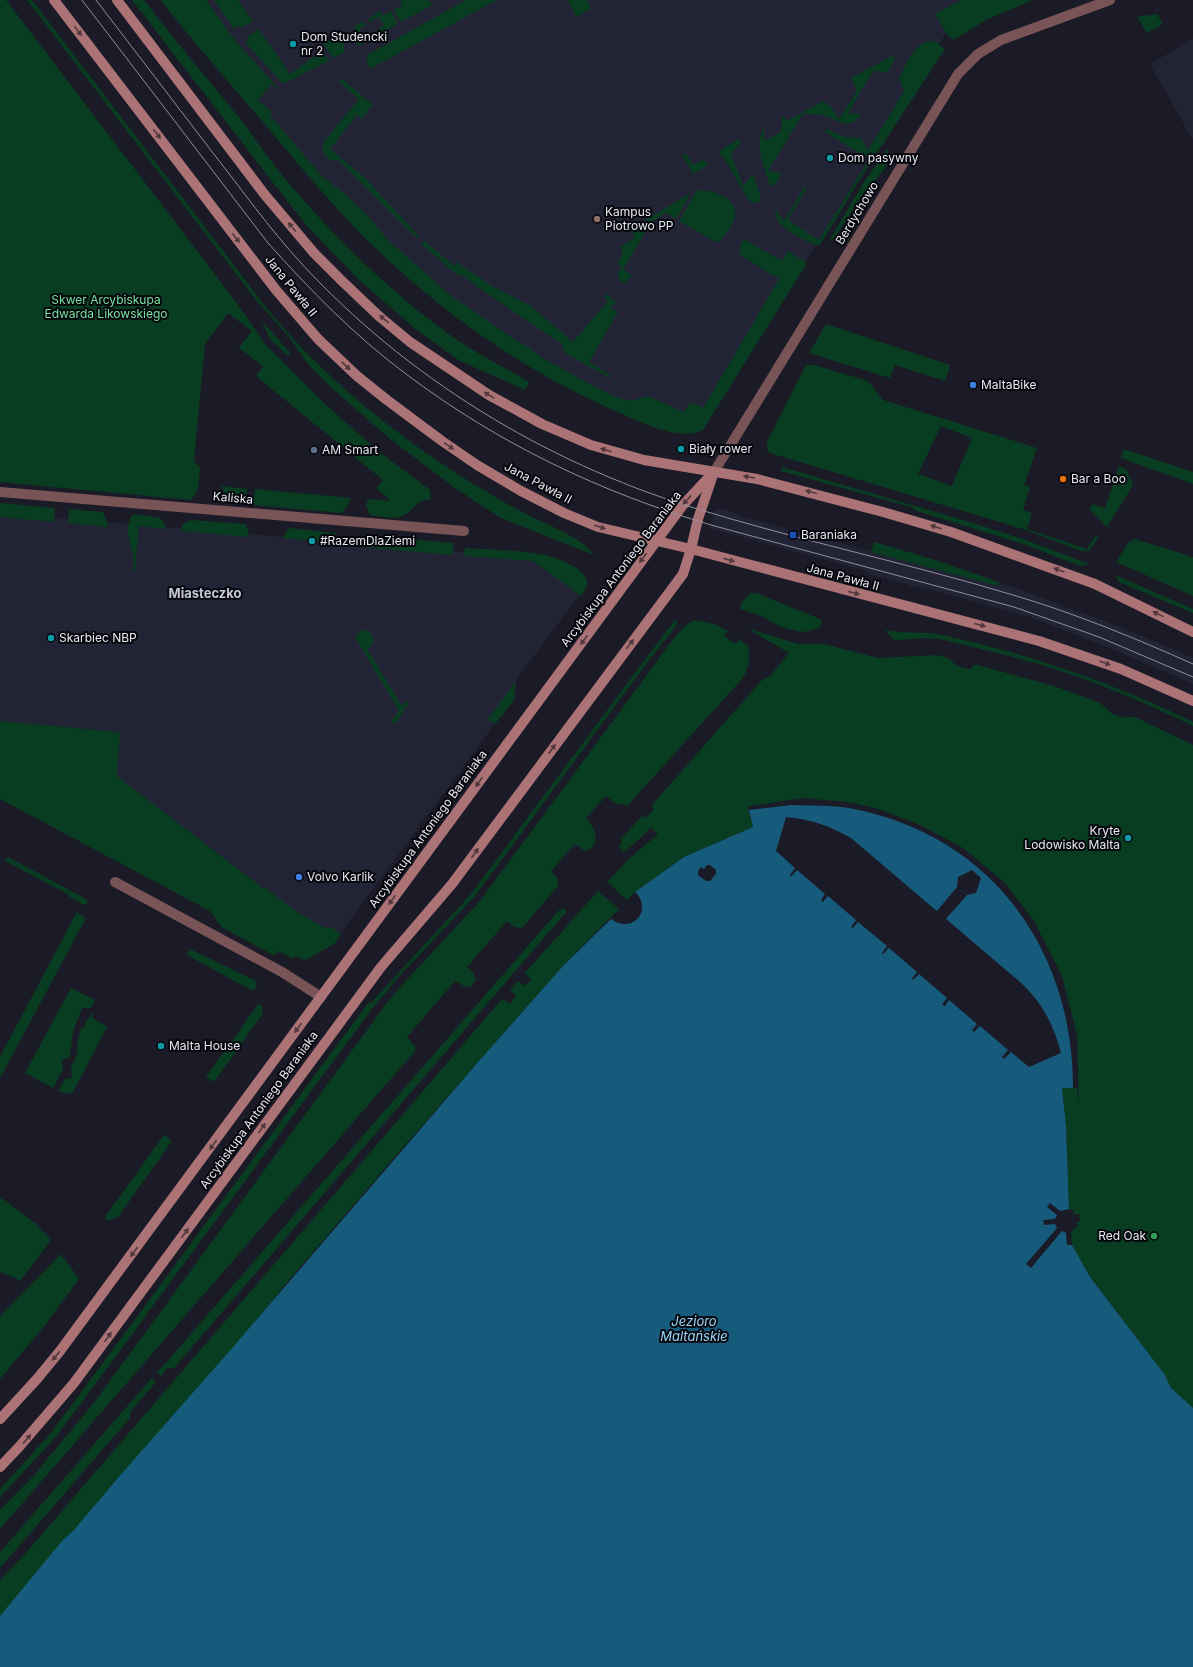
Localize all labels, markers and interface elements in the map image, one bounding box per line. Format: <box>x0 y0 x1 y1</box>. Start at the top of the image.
one-way arrow <box>74 26 82 36</box>
place label: Dom Studencki nr 2 <box>301 29 387 58</box>
marker: Dom Studencki nr 2 <box>288 39 298 49</box>
one-way arrow <box>153 129 161 140</box>
place label: Dom pasywny <box>838 150 919 165</box>
marker: Dom pasywny <box>825 153 835 163</box>
street label: Berdychowo <box>832 179 881 247</box>
place label: Kampus Piotrowo PP <box>605 204 674 233</box>
marker: Kampus Piotrowo PP <box>592 214 602 224</box>
one-way arrow <box>287 222 296 233</box>
one-way arrow <box>232 232 240 243</box>
street label: Jana Pawła II <box>262 252 321 319</box>
park label: Skwer Arcybiskupa Edwarda Likowskiego <box>44 292 168 321</box>
one-way arrow <box>378 315 389 324</box>
one-way arrow <box>341 361 351 371</box>
place label: MaltaBike <box>981 377 1036 392</box>
marker: MaltaBike <box>968 380 978 390</box>
one-way arrow <box>484 391 494 399</box>
place label: Biały rower <box>689 441 752 456</box>
place label: AM Smart <box>322 442 378 457</box>
one-way arrow <box>443 442 454 449</box>
marker: Biały rower <box>676 444 686 454</box>
marker: AM Smart <box>309 445 319 455</box>
one-way arrow <box>600 447 612 453</box>
street label: Jana Pawła II <box>502 458 575 507</box>
place label: Bar a Boo <box>1071 471 1126 486</box>
one-way arrow <box>743 474 755 480</box>
marker: Bar a Boo <box>1058 474 1068 484</box>
street label: Kaliska <box>212 488 254 507</box>
street label: Arcybiskupa Antoniego Baraniaka <box>557 488 684 650</box>
one-way arrow <box>804 489 817 495</box>
one-way arrow <box>683 495 692 505</box>
one-way arrow <box>595 524 607 530</box>
one-way arrow <box>930 524 942 530</box>
place label: Baraniaka <box>801 527 857 542</box>
marker: Baraniaka <box>788 530 798 540</box>
place label: #RazemDlaZiemi <box>320 533 415 548</box>
marker: #RazemDlaZiemi <box>307 536 317 546</box>
one-way arrow <box>639 553 647 564</box>
one-way arrow <box>723 557 735 563</box>
street label: Jana Pawła II <box>805 560 881 593</box>
one-way arrow <box>1052 567 1064 573</box>
district label: Miasteczko <box>169 585 241 601</box>
one-way arrow <box>848 591 861 597</box>
one-way arrow <box>1153 611 1164 617</box>
one-way arrow <box>975 622 987 628</box>
place label: Skarbiec NBP <box>59 630 137 645</box>
marker: Skarbiec NBP <box>46 633 56 643</box>
one-way arrow <box>579 635 588 646</box>
one-way arrow <box>625 639 634 650</box>
one-way arrow <box>1099 661 1111 667</box>
one-way arrow <box>548 743 556 754</box>
street label: Arcybiskupa Antoniego Baraniaka <box>365 747 490 910</box>
one-way arrow <box>475 776 483 787</box>
place label: Kryte Lodowisko Malta <box>1024 823 1120 852</box>
marker: Kryte Lodowisko Malta <box>1123 833 1133 843</box>
one-way arrow <box>471 848 479 859</box>
place label: Volvo Karlik <box>307 869 374 884</box>
marker: Volvo Karlik <box>294 872 304 882</box>
one-way arrow <box>388 894 396 905</box>
one-way arrow <box>294 1023 302 1034</box>
street label: Arcybiskupa Antoniego Baraniaka <box>196 1028 321 1191</box>
place label: Malta House <box>169 1038 240 1053</box>
marker: Malta House <box>156 1041 166 1051</box>
one-way arrow <box>258 1123 266 1133</box>
one-way arrow <box>209 1139 217 1150</box>
one-way arrow <box>181 1227 189 1238</box>
place label: Red Oak <box>1098 1228 1146 1243</box>
marker: Red Oak <box>1149 1231 1159 1241</box>
one-way arrow <box>130 1246 138 1257</box>
water label: Jezioro Maltańskie <box>660 1313 728 1344</box>
one-way arrow <box>104 1332 112 1343</box>
one-way arrow <box>52 1350 61 1361</box>
one-way arrow <box>22 1433 31 1444</box>

